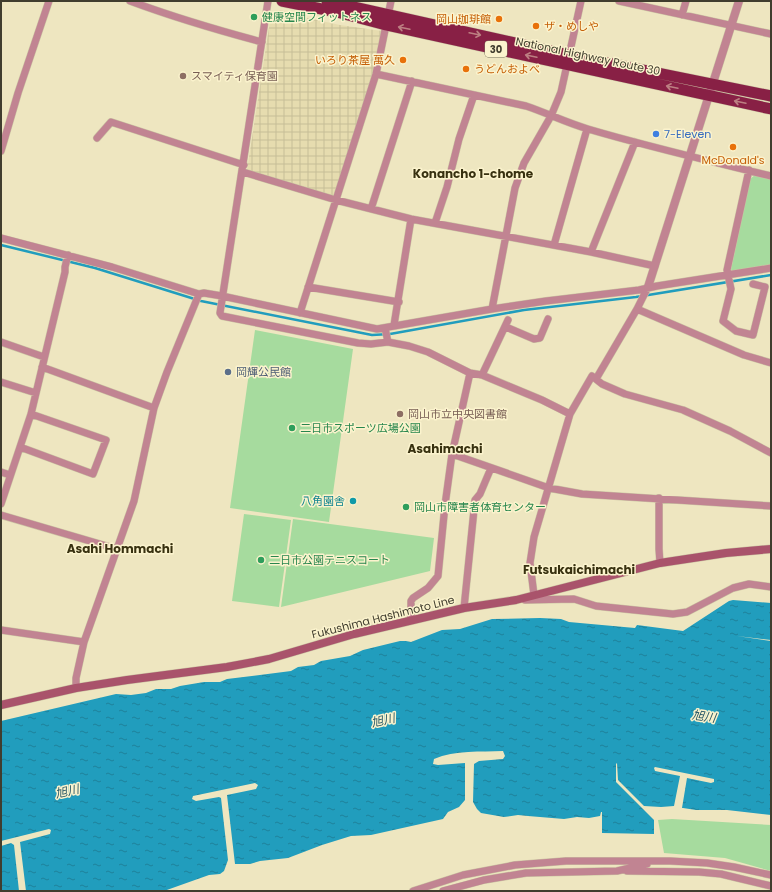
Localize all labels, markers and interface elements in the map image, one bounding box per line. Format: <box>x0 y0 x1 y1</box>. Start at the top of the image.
place label: 健康空間フィットネス <box>262 9 372 25</box>
place label: 岡山珈琲館 <box>436 11 491 27</box>
marker: 健康空間フィットネス <box>249 12 259 22</box>
marker: 岡山珈琲館 <box>494 14 504 24</box>
place label: ザ・めしや <box>544 18 599 34</box>
marker: ザ・めしや <box>531 21 541 31</box>
one-way arrow <box>398 24 411 32</box>
one-way arrow <box>468 31 481 39</box>
street label: National Highway Route 30 <box>514 33 662 79</box>
road number: 30 <box>485 41 507 57</box>
place label: いろり茶屋 萬久 <box>315 52 395 68</box>
one-way arrow <box>525 52 538 60</box>
marker: いろり茶屋 萬久 <box>398 55 408 65</box>
place label: うどんおよべ <box>474 61 540 77</box>
marker: うどんおよべ <box>461 64 471 74</box>
place label: スマイティ保育園 <box>191 68 278 84</box>
marker: スマイティ保育園 <box>178 71 188 81</box>
one-way arrow <box>665 83 678 91</box>
one-way arrow <box>734 98 747 106</box>
place label: 7-Eleven <box>664 126 711 142</box>
marker: 7-Eleven <box>651 129 661 139</box>
marker: McDonald's <box>728 142 738 152</box>
place label: McDonald's <box>701 152 765 168</box>
district label: Konancho 1-chome <box>413 165 534 182</box>
place label: 岡輝公民館 <box>236 364 291 380</box>
marker: 岡輝公民館 <box>223 367 233 377</box>
place label: 岡山市立中央図書館 <box>408 406 507 422</box>
marker: 岡山市立中央図書館 <box>395 409 405 419</box>
place label: 二日市スポーツ広場公園 <box>300 420 421 436</box>
marker: 二日市スポーツ広場公園 <box>287 423 297 433</box>
district label: Asahimachi <box>407 440 483 457</box>
place label: 八角園舎 <box>301 493 345 509</box>
marker: 八角園舎 <box>348 496 358 506</box>
place label: 岡山市障害者体育センター <box>414 499 546 515</box>
marker: 岡山市障害者体育センター <box>401 502 411 512</box>
district label: Asahi Hommachi <box>67 540 173 557</box>
place label: 二日市公園テニスコート <box>269 552 390 568</box>
marker: 二日市公園テニスコート <box>256 555 266 565</box>
district label: Futsukaichimachi <box>523 561 635 578</box>
street label: Fukushima Hashimoto Line <box>310 591 456 643</box>
water label: 旭川 <box>691 706 719 726</box>
water label: 旭川 <box>369 709 399 731</box>
water label: 旭川 <box>53 780 83 802</box>

